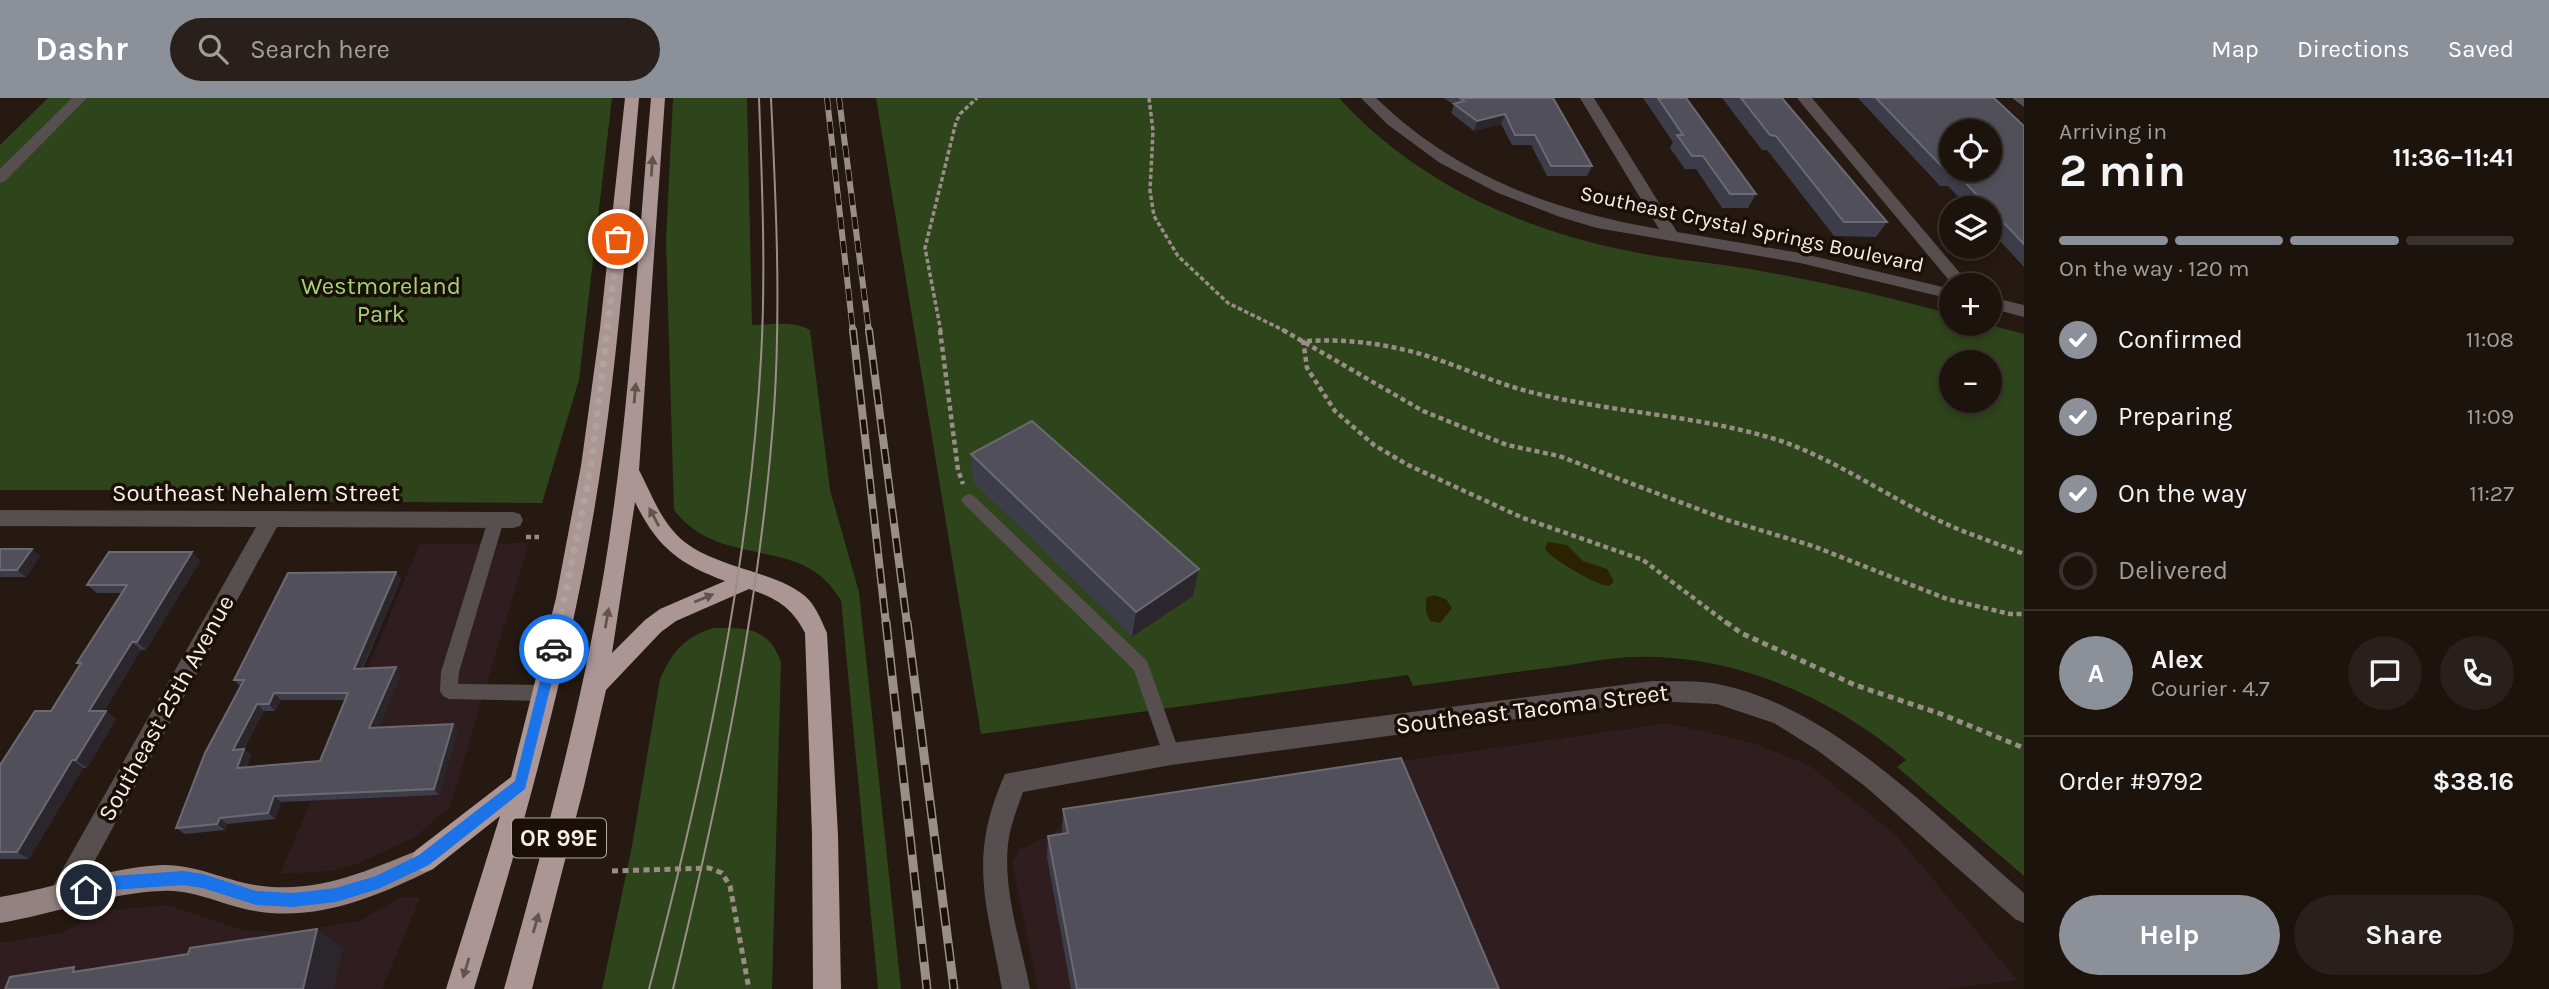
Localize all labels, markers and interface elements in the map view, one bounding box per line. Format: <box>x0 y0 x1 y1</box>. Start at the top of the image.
search box <box>170 18 660 81</box>
text: Dashr <box>35 30 128 68</box>
icon: search <box>194 30 232 68</box>
text: Search here <box>250 34 390 65</box>
text: Map <box>2211 35 2259 63</box>
text: Directions <box>2297 35 2410 63</box>
text: Saved <box>2448 35 2514 63</box>
text: Arriving in <box>2059 118 2167 145</box>
map controls <box>1939 119 2002 413</box>
button: locate <box>1939 119 2002 182</box>
text: 11:36–11:41 <box>2393 142 2514 173</box>
text: 2 min <box>2059 144 2186 198</box>
one-way arrow <box>647 155 658 177</box>
street label: Southeast Crystal Springs Boulevard <box>1578 181 1926 277</box>
button: layers <box>1939 196 2002 259</box>
pin <box>588 209 648 269</box>
icon: bag <box>599 220 637 258</box>
text: On the way · 120 m <box>2059 255 2250 282</box>
park label: Westmoreland Park <box>301 272 461 328</box>
button: + <box>1939 273 2002 336</box>
icon: check <box>2059 321 2097 359</box>
text: Confirmed <box>2118 324 2243 355</box>
text: 11:08 <box>2466 326 2514 353</box>
button: − <box>1939 350 2002 413</box>
one-way arrow <box>630 381 641 403</box>
icon: check <box>2059 398 2097 436</box>
text: Preparing <box>2118 401 2232 432</box>
text: 11:09 <box>2467 403 2514 430</box>
icon: check <box>2059 475 2097 513</box>
text: On the way <box>2118 478 2247 509</box>
street label: Southeast Nehalem Street <box>112 479 400 507</box>
text: 11:27 <box>2469 480 2514 507</box>
one-way arrow <box>648 507 660 526</box>
text: Delivered <box>2118 555 2228 586</box>
street label: Southeast 25th Avenue <box>92 590 240 826</box>
one-way arrow <box>694 593 715 604</box>
one-way arrow <box>602 607 613 629</box>
courier <box>519 614 589 684</box>
icon: car <box>535 630 573 668</box>
button: chat <box>2348 636 2422 710</box>
button: phone <box>2440 636 2514 710</box>
text: Alex <box>2151 644 2203 675</box>
text: A <box>2088 658 2104 689</box>
text: Courier · 4.7 <box>2151 675 2270 702</box>
street label: Southeast Tacoma Street <box>1394 678 1670 740</box>
text: Order #9792 <box>2059 766 2203 797</box>
text: $38.16 <box>2432 766 2514 797</box>
road number: OR 99E <box>512 818 606 858</box>
pin <box>56 860 116 920</box>
icon: home <box>67 871 105 909</box>
button: Help <box>2059 895 2280 975</box>
button: Share <box>2294 895 2514 975</box>
one-way arrow <box>532 913 542 934</box>
one-way arrow <box>461 957 471 978</box>

